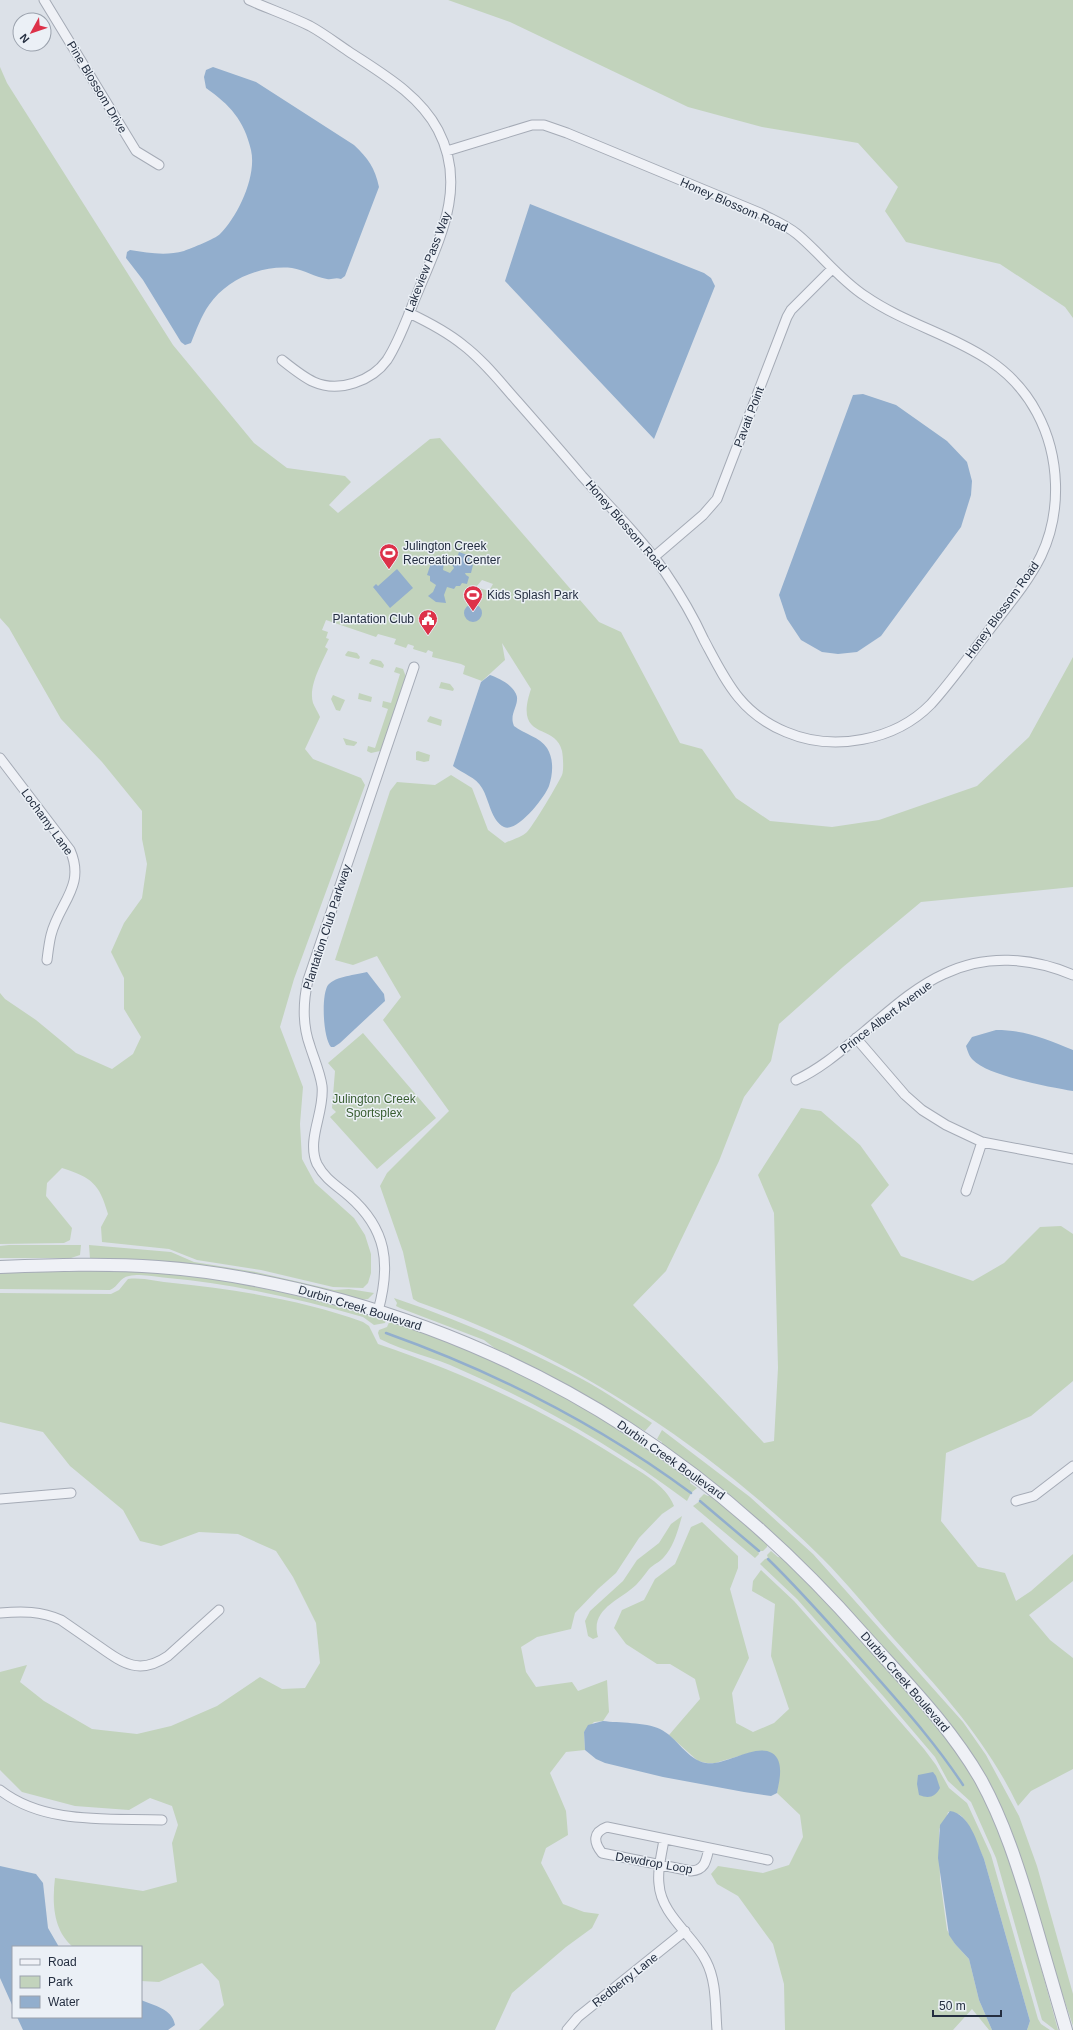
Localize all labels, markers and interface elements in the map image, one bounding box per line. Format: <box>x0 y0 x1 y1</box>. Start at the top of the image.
north arrow <box>12 12 52 52</box>
text: N <box>17 31 31 45</box>
street label: Pine Blossom Drive <box>64 39 130 136</box>
street label: Honey Blossom Road <box>678 175 790 235</box>
street label: Lakeview Pass Way <box>402 210 454 314</box>
street label: Pavati Point <box>731 384 767 449</box>
street label: Honey Blossom Road <box>583 478 669 574</box>
place label: Julington Creek Recreation Center <box>403 539 500 567</box>
sports icon: Julington Creek Recreation Center <box>378 542 400 570</box>
street label: Honey Blossom Road <box>962 559 1042 661</box>
sports icon: Kids Splash Park <box>462 584 484 612</box>
place label: Kids Splash Park <box>487 588 579 602</box>
public building icon: Plantation Club <box>417 608 439 636</box>
place label: Plantation Club <box>333 612 414 626</box>
street label: Lochamy Lane <box>18 786 76 858</box>
street label: Plantation Club Parkway <box>300 863 354 991</box>
street label: Prince Albert Avenue <box>837 978 935 1056</box>
park label: Julington Creek Sportsplex <box>332 1092 417 1120</box>
street label: Durbin Creek Boulevard <box>297 1283 423 1333</box>
street label: Durbin Creek Boulevard <box>615 1418 727 1502</box>
street label: Durbin Creek Boulevard <box>858 1629 952 1735</box>
street label: Dewdrop Loop <box>614 1849 694 1877</box>
legend <box>12 1946 142 2018</box>
street label: Redberry Lane <box>589 1950 661 2010</box>
text: Road <box>48 1955 77 1969</box>
text: Park <box>48 1975 74 1989</box>
scale bar <box>933 1992 1001 2018</box>
text: Water <box>48 1995 80 2009</box>
text: 50 m <box>939 1999 966 2013</box>

